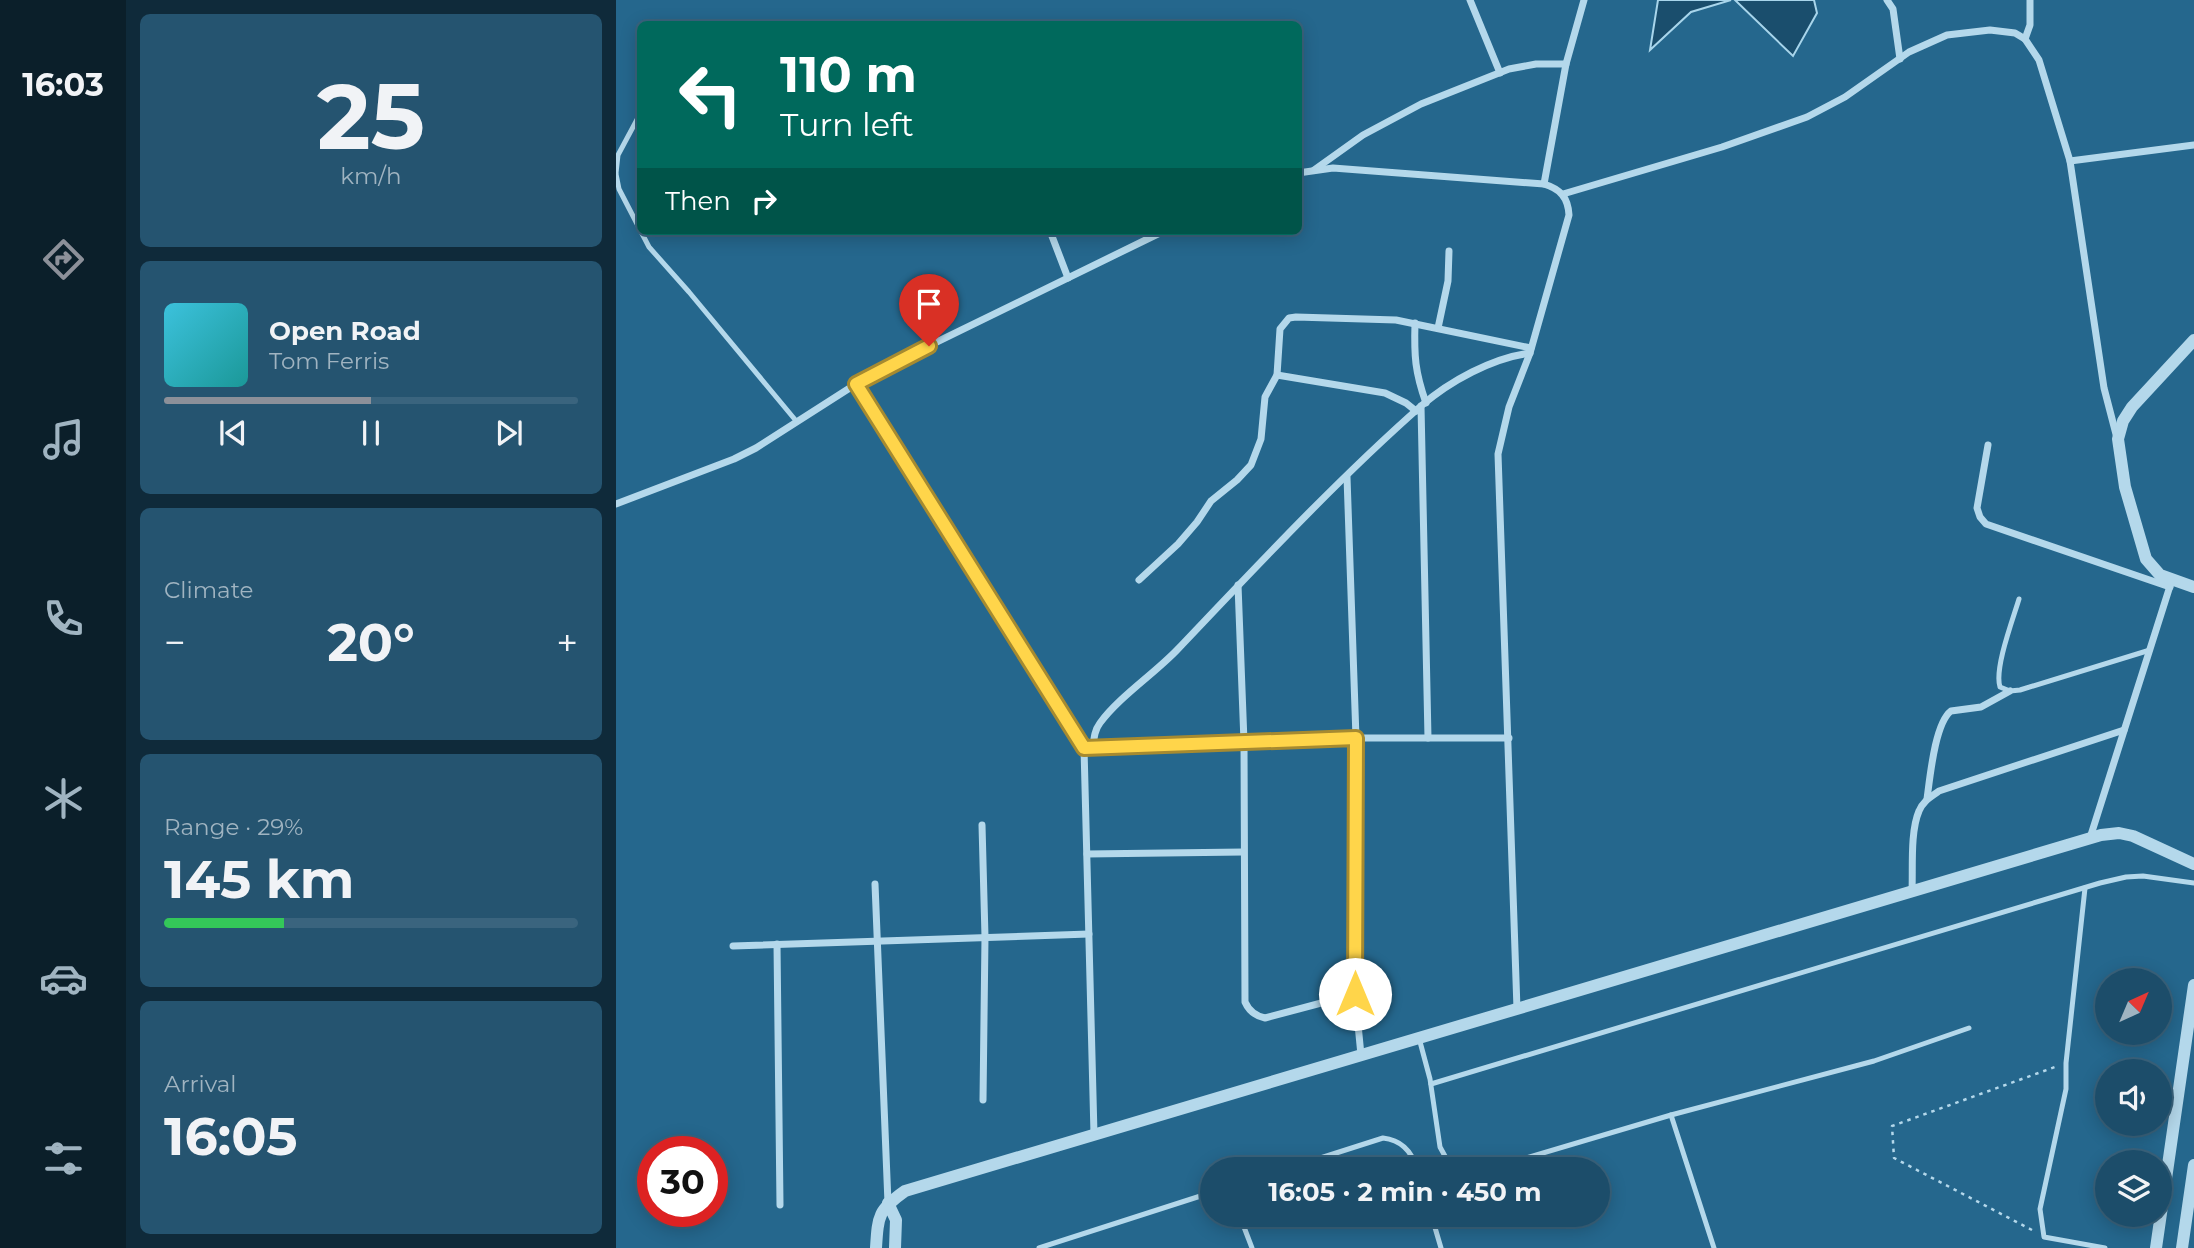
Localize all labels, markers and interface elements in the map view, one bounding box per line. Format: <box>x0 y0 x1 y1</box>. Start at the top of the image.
text: 110 m <box>780 45 917 104</box>
icon: left <box>665 49 756 140</box>
text: 25 <box>317 61 425 172</box>
text: 16:03 <box>22 65 104 104</box>
text: Turn left <box>780 105 914 144</box>
text: km/h <box>340 162 402 190</box>
icon: right <box>745 182 783 220</box>
text: Then <box>665 185 731 217</box>
icon: directions <box>39 235 88 284</box>
pin <box>899 274 959 346</box>
icon: arrive <box>910 285 948 323</box>
text: Open Road <box>269 315 421 347</box>
text: Tom Ferris <box>269 347 389 375</box>
icon: previous <box>214 414 252 452</box>
icon: pause <box>352 414 390 452</box>
icon: next <box>490 414 528 452</box>
icon: music <box>39 415 88 464</box>
text: Climate <box>164 576 253 604</box>
icon: phone <box>39 594 88 643</box>
text: 20° <box>327 611 415 674</box>
text: − <box>164 619 186 666</box>
text: + <box>556 619 578 666</box>
icon: climate <box>39 774 88 823</box>
text: Range · 29% <box>164 813 303 841</box>
text: 145 km <box>164 848 354 911</box>
icon: car <box>39 954 88 1003</box>
position arrow <box>1318 957 1392 1031</box>
north arrow <box>2095 968 2172 1045</box>
map controls <box>2095 968 2172 1227</box>
button: sound <box>2095 1059 2172 1136</box>
text: Arrival <box>164 1070 237 1098</box>
text: 16:05 <box>164 1105 297 1168</box>
icon: filters <box>39 1134 88 1183</box>
speed limit sign: 30 <box>637 1136 728 1227</box>
button: layers <box>2095 1150 2172 1227</box>
text: 16:05 · 2 min · 450 m <box>1268 1176 1542 1208</box>

